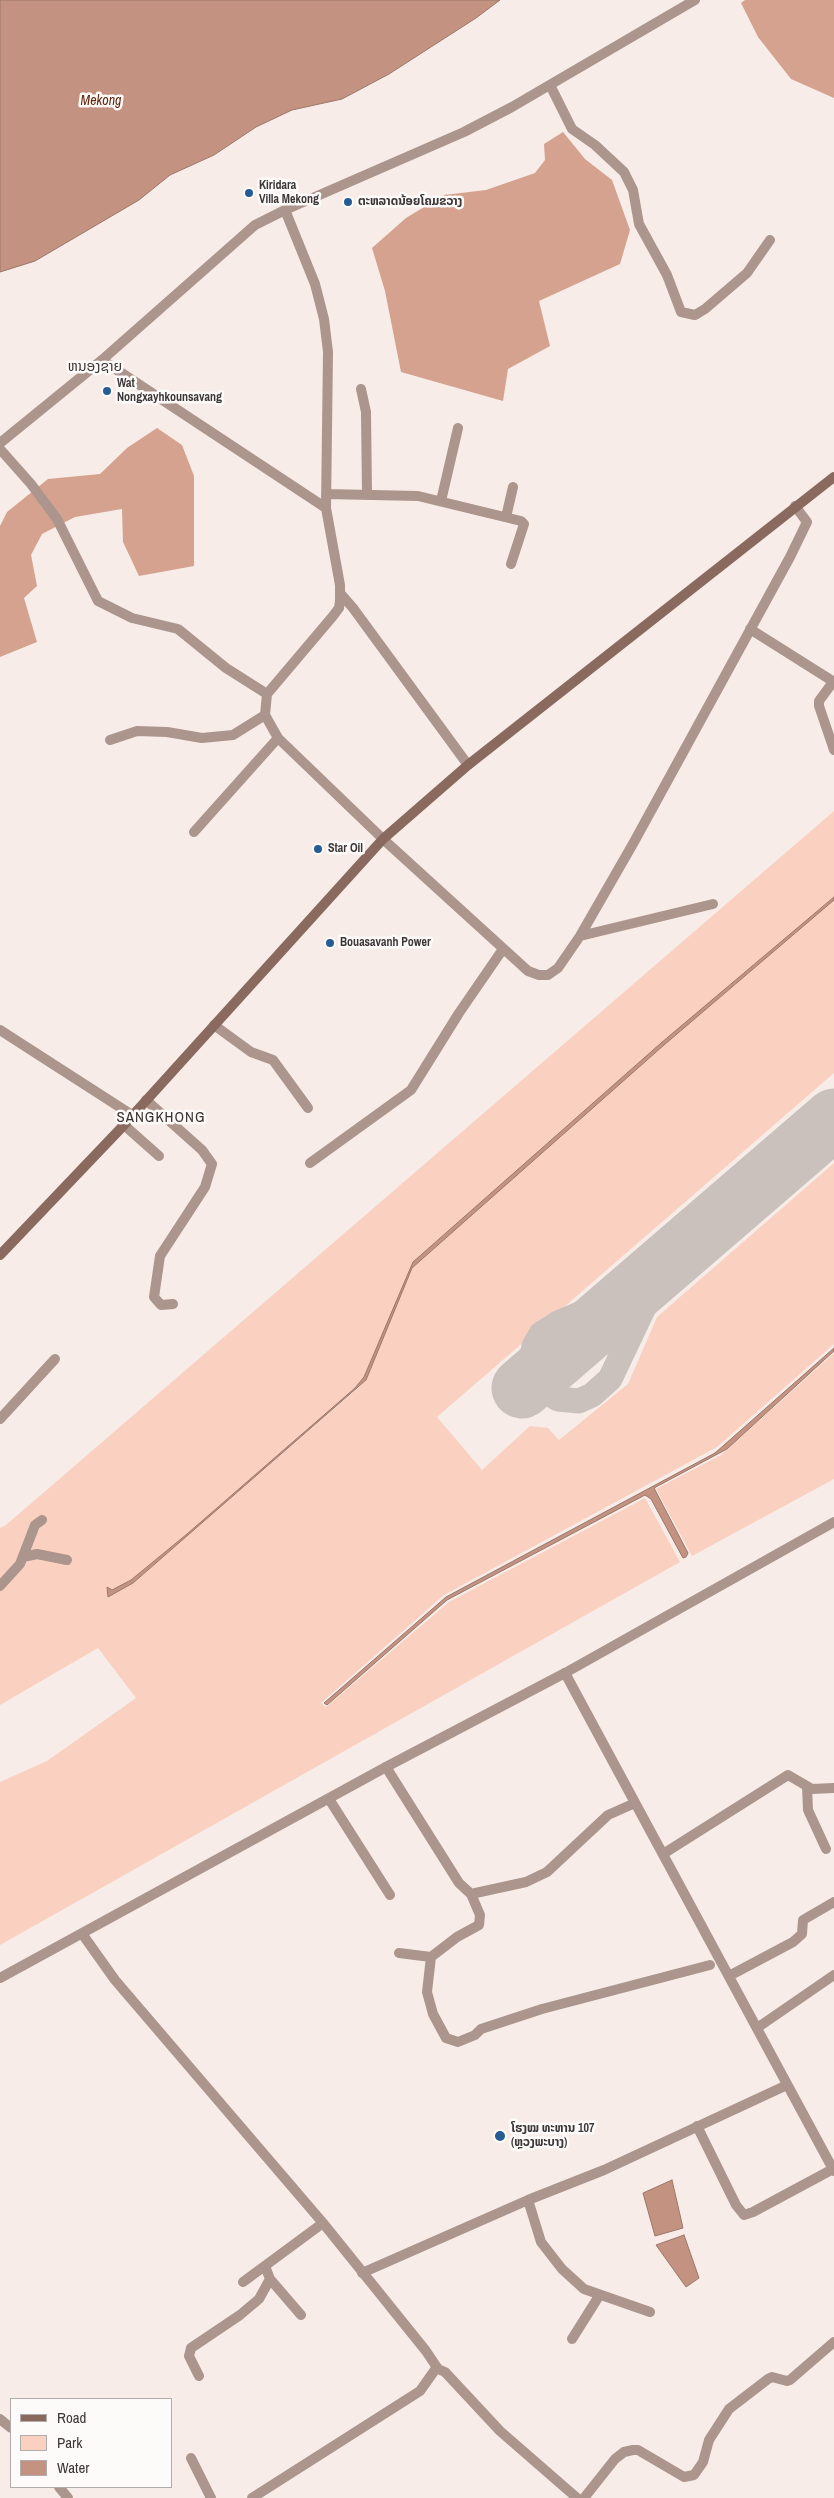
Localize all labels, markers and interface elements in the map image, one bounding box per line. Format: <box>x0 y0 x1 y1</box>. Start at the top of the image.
water label: Mekong <box>81 93 121 109</box>
place label: Kiridara Villa Mekong <box>259 179 319 207</box>
marker: Kiridara Villa Mekong <box>243 187 255 199</box>
place label: ຕະຫລາດນ້ອຍໂຄມຂວາງ <box>358 195 462 209</box>
marker: ຕະຫລາດນ້ອຍໂຄມຂວາງ <box>342 196 354 208</box>
district label: ຫນອງຊາຍ <box>68 359 122 375</box>
place label: Wat Nongxayhkounsavang <box>117 377 222 405</box>
marker: Wat Nongxayhkounsavang <box>101 385 113 397</box>
place label: Star Oil <box>328 842 363 856</box>
marker: Star Oil <box>312 843 324 855</box>
place label: Bouasavanh Power <box>340 936 431 950</box>
marker: Bouasavanh Power <box>324 937 336 949</box>
district label: SANGKHONG <box>115 1109 207 1127</box>
place label: ໂຮງໝ ທະຫານ 107 (ຫຼວງພະບາງ) <box>511 2122 594 2150</box>
marker: ໂຮງໝ ທະຫານ 107 (ຫຼວງພະບາງ) <box>493 2129 507 2143</box>
legend <box>10 2398 172 2488</box>
text: Road <box>57 2407 86 2428</box>
text: Park <box>57 2432 82 2453</box>
text: Water <box>57 2457 89 2478</box>

